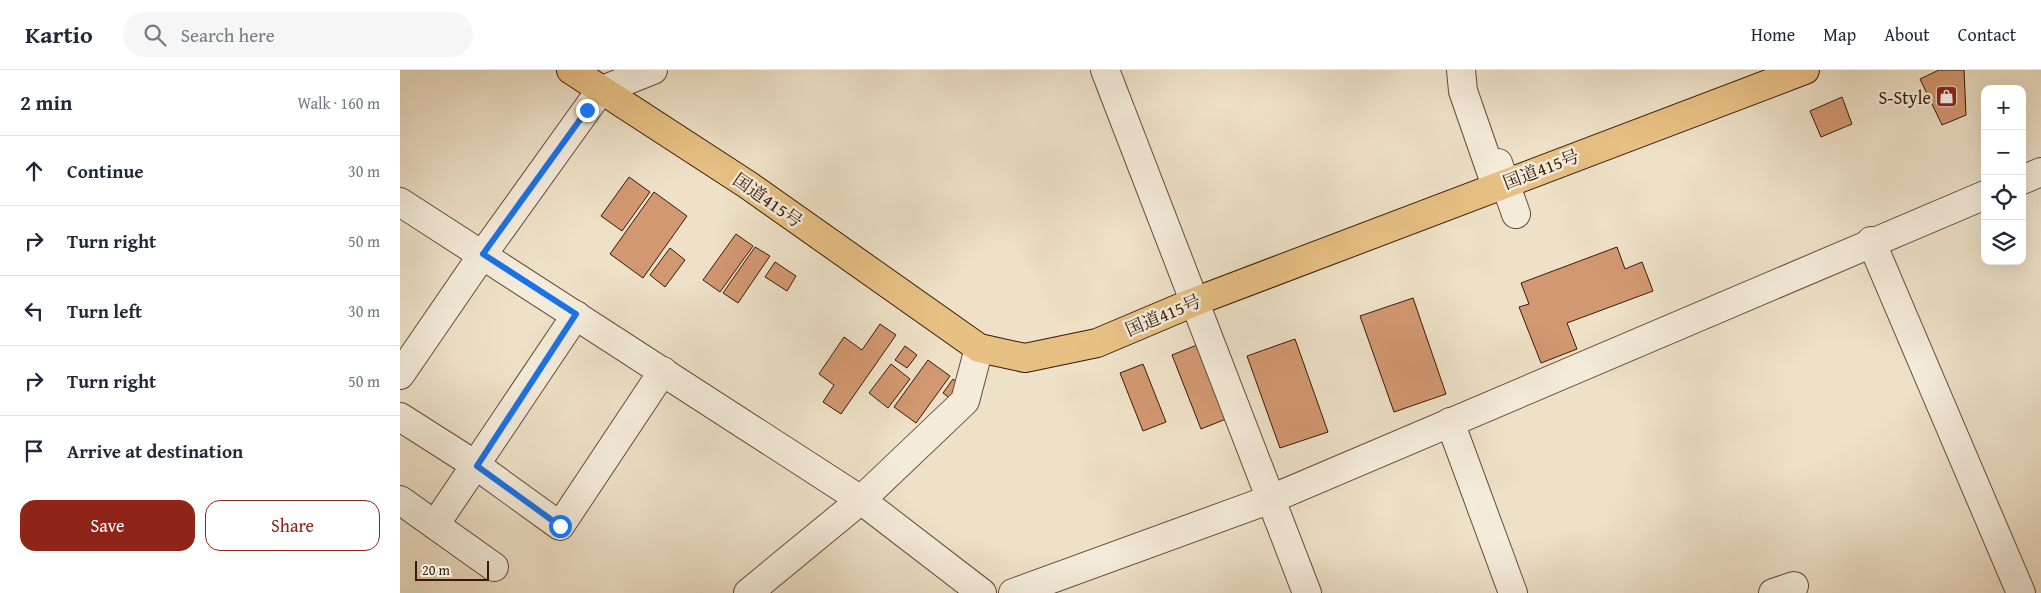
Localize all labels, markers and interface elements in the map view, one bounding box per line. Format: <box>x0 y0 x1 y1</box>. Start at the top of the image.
search box <box>123 12 473 57</box>
text: Kartio <box>25 17 93 52</box>
icon: search <box>141 21 169 49</box>
text: Search here <box>181 21 275 49</box>
text: Home <box>1751 21 1795 48</box>
text: Map <box>1823 21 1856 48</box>
text: About <box>1884 21 1930 48</box>
text: Contact <box>1958 21 2016 48</box>
place label: S-Style <box>1878 84 1931 111</box>
shop icon: S-Style <box>1935 85 1959 109</box>
map controls <box>1981 85 2026 265</box>
button: + <box>1981 85 2026 130</box>
text: 2 min <box>20 87 72 118</box>
text: Walk · 160 m <box>297 91 380 115</box>
route end <box>576 99 599 122</box>
button: − <box>1981 130 2026 175</box>
street label: 国道415号 <box>1499 142 1583 196</box>
icon: ahead <box>20 157 48 185</box>
text: Continue <box>67 157 144 185</box>
text: 30 m <box>348 159 380 183</box>
street label: 国道415号 <box>727 166 809 234</box>
button: locate <box>1981 175 2026 220</box>
button: layers <box>1981 220 2026 265</box>
icon: right <box>20 227 48 255</box>
text: Turn right <box>67 227 156 255</box>
text: 50 m <box>348 229 380 253</box>
street label: 国道415号 <box>1121 287 1205 343</box>
icon: left <box>20 297 48 325</box>
text: Turn left <box>67 297 142 325</box>
text: 30 m <box>348 299 380 323</box>
icon: right <box>20 367 48 395</box>
text: Turn right <box>67 367 156 395</box>
text: 50 m <box>348 369 380 393</box>
icon: arrive <box>20 437 48 465</box>
text: Arrive at destination <box>67 437 243 465</box>
button: Save <box>20 500 195 551</box>
button: Share <box>205 500 380 551</box>
route start <box>549 515 572 538</box>
scale bar <box>415 558 489 581</box>
text: 20 m <box>422 560 450 580</box>

